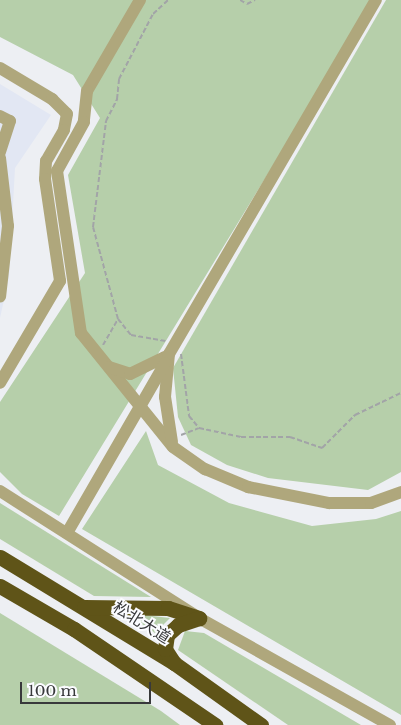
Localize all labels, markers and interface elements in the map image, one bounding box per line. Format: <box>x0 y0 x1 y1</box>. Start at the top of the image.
street label: 松北大道 <box>110 597 174 647</box>
scale bar <box>22 672 154 704</box>
text: 100 m <box>28 681 77 700</box>

